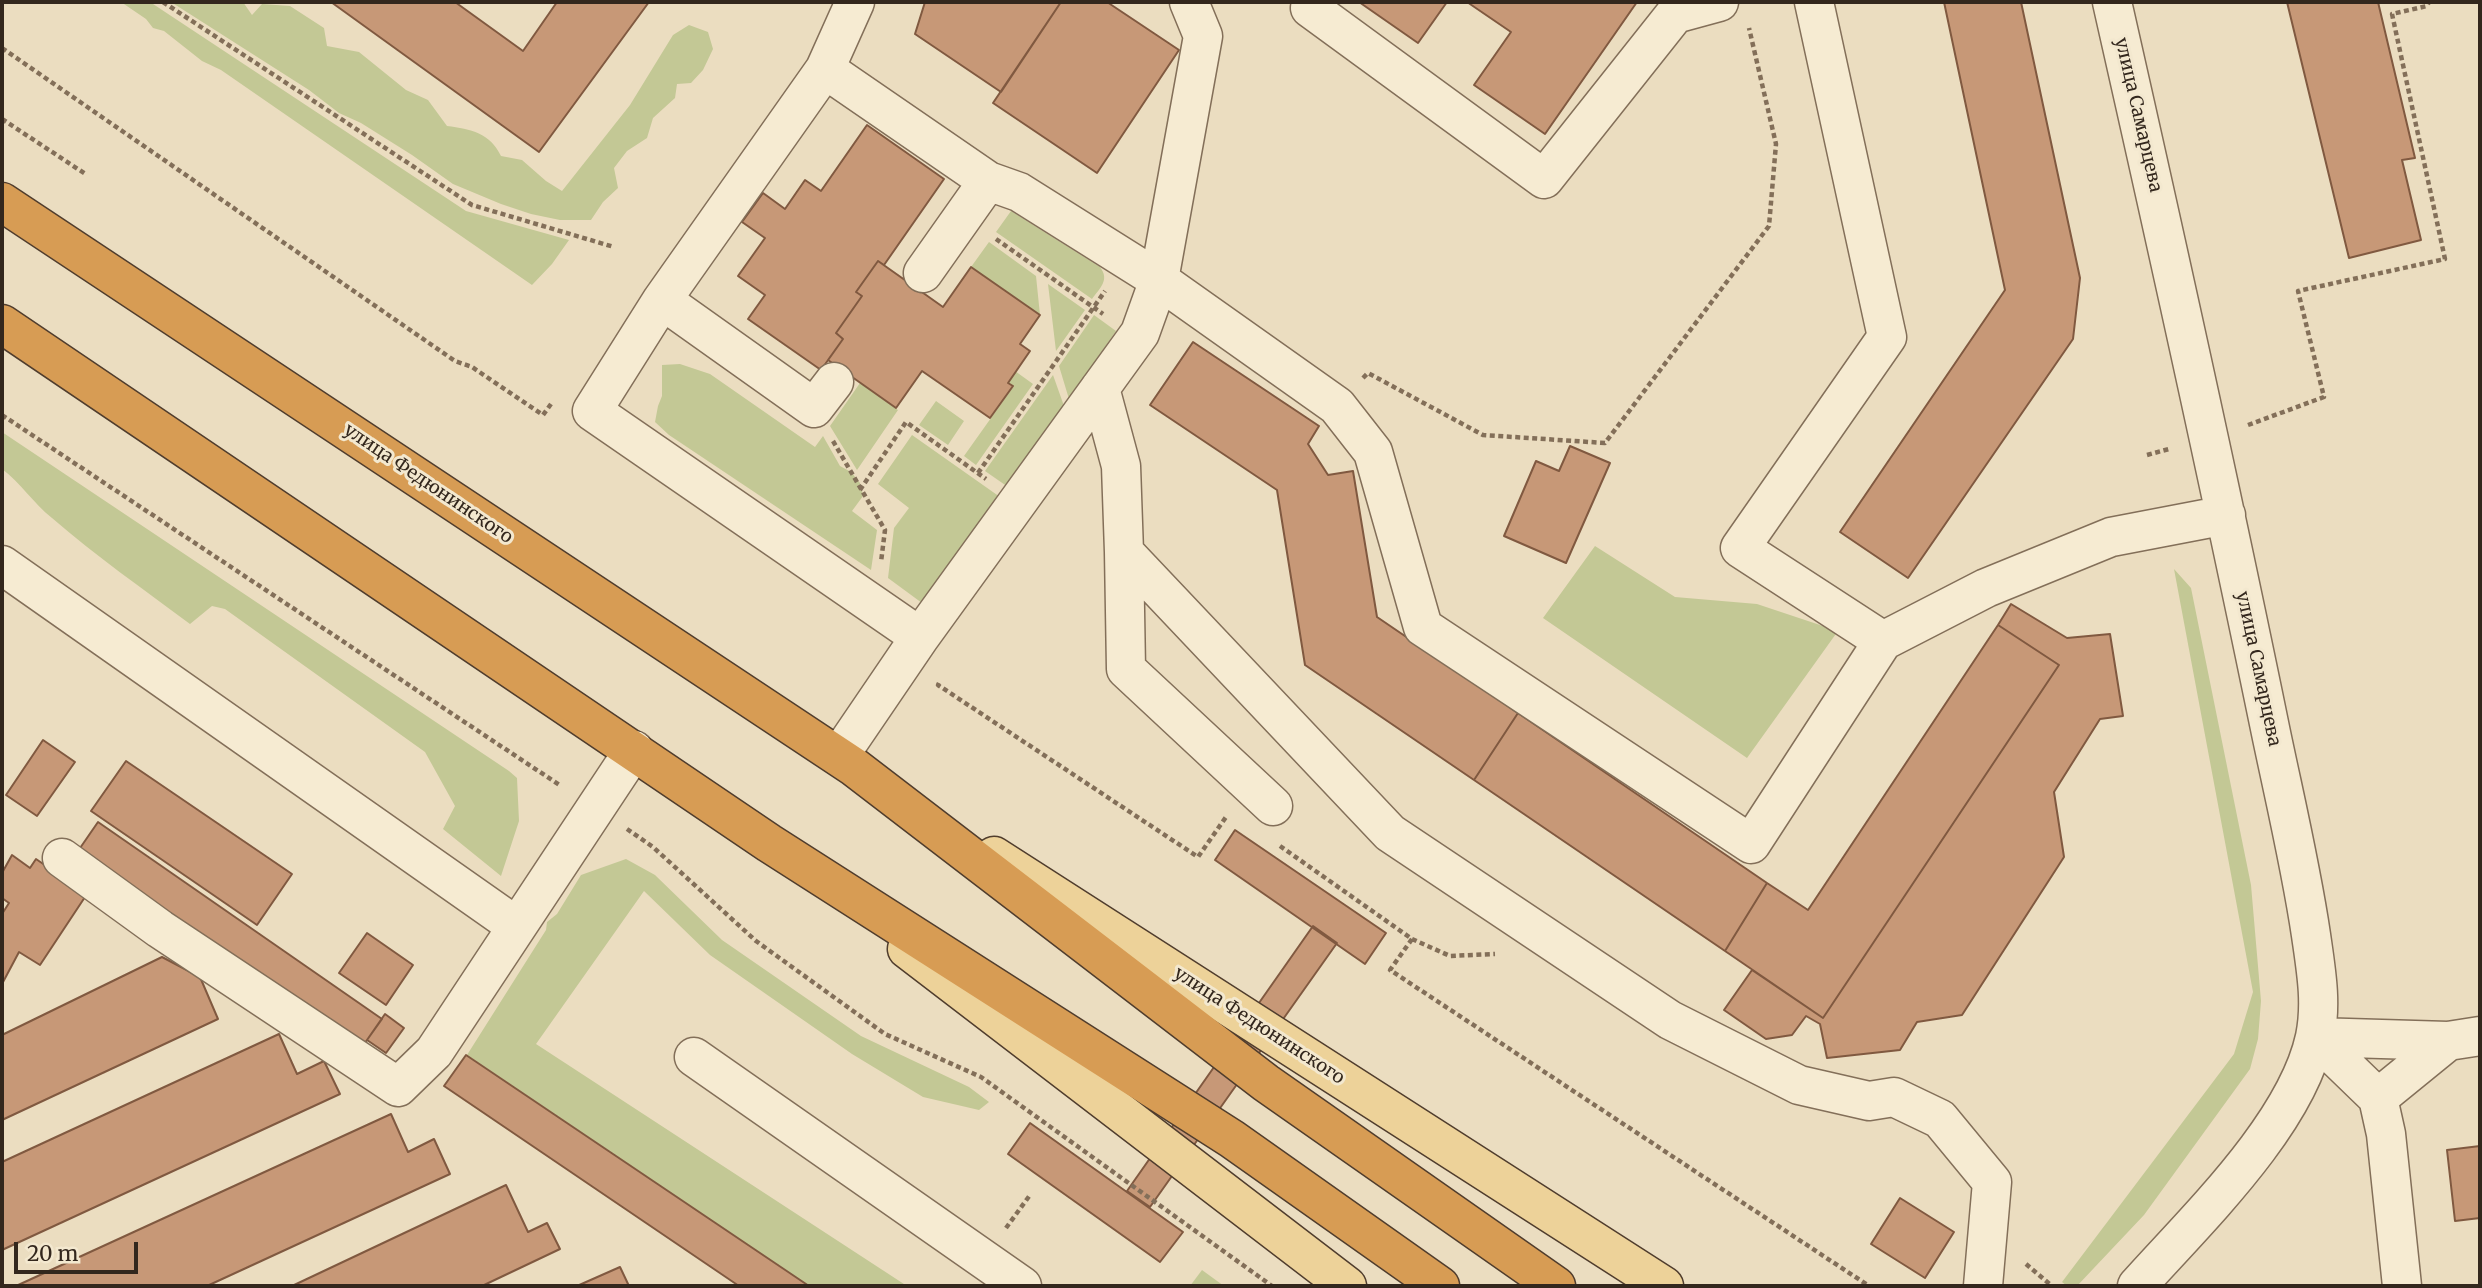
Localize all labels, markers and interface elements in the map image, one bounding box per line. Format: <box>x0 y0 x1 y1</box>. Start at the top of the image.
street label: улица Самарцева <box>2110 36 2166 194</box>
street label: улица Федюнинского <box>339 419 517 549</box>
street label: улица Самарцева <box>2231 590 2285 748</box>
street label: улица Федюнинского <box>1170 963 1348 1089</box>
scale bar <box>18 1228 142 1272</box>
text: 20 m <box>27 1240 78 1267</box>

